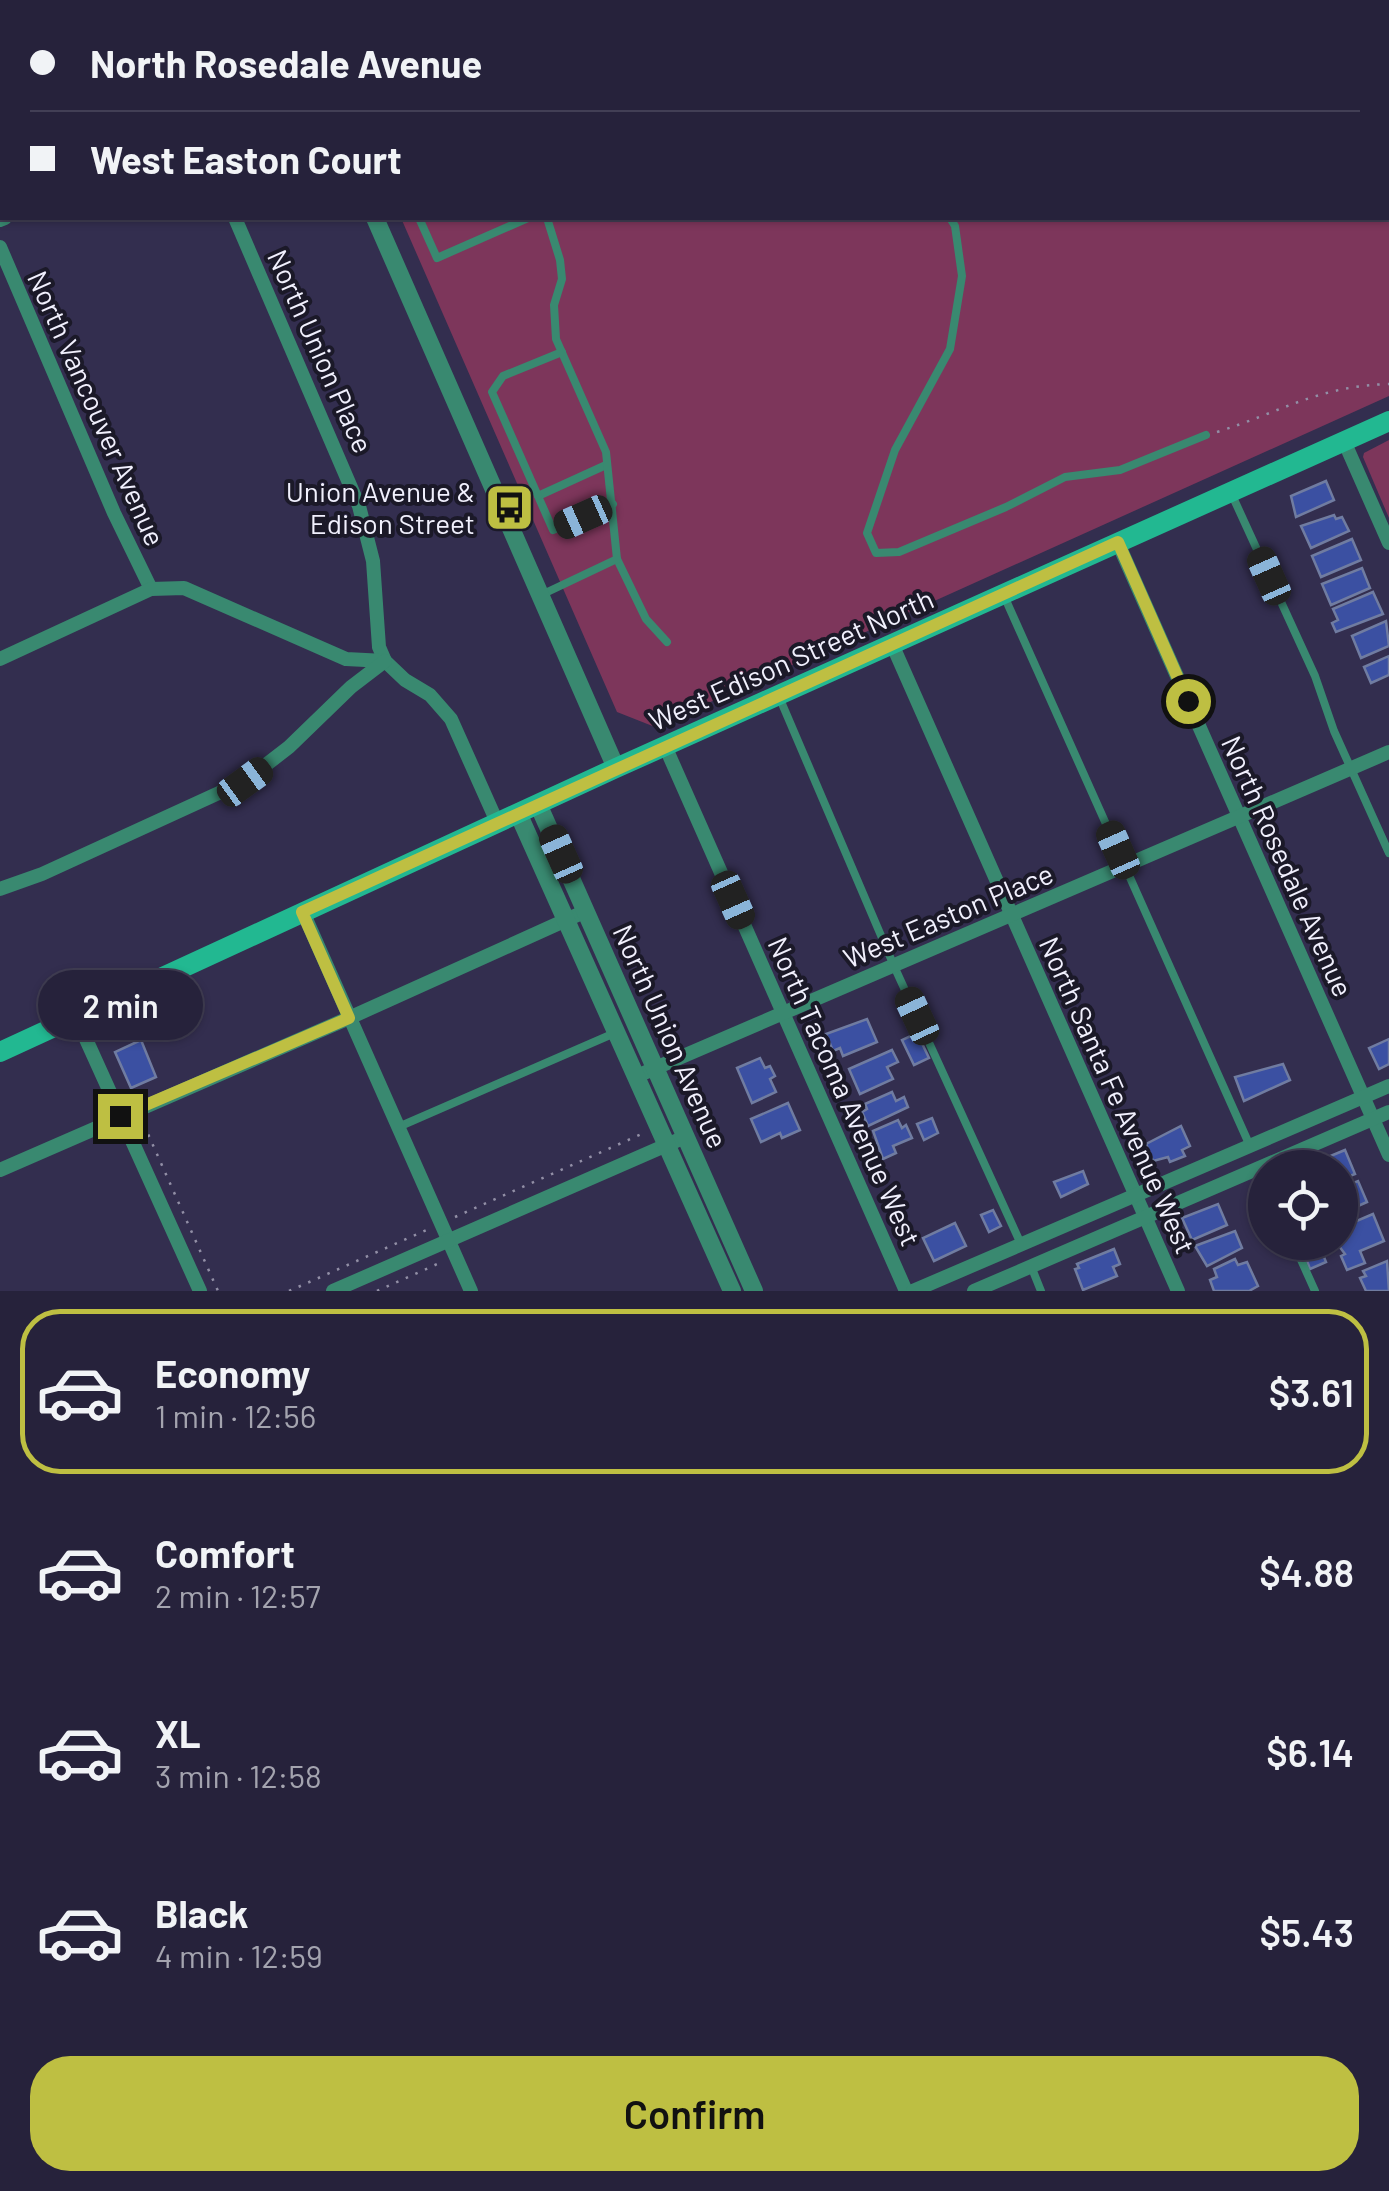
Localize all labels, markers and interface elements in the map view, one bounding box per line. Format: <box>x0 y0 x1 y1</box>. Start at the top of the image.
text: North Rosedale Avenue <box>90 40 482 86</box>
text: West Easton Court <box>90 136 402 182</box>
street label: North Union Place <box>261 244 381 458</box>
street label: North Vancouver Avenue <box>21 265 173 551</box>
place label: Union Avenue & Edison Street <box>286 474 475 540</box>
bus stop icon: Union Avenue & Edison Street <box>484 481 536 533</box>
car <box>549 491 617 543</box>
car <box>1243 542 1295 610</box>
street label: West Edison Street North <box>643 581 939 737</box>
route start <box>1166 679 1211 724</box>
street label: North Rosedale Avenue <box>1215 730 1361 1002</box>
car <box>212 752 278 812</box>
car <box>1092 816 1144 884</box>
car <box>535 820 587 888</box>
street label: West Easton Place <box>838 856 1058 974</box>
car <box>707 866 759 934</box>
street label: North Union Avenue <box>606 919 736 1153</box>
street label: North Tacoma Avenue West <box>761 931 929 1251</box>
street label: North Santa Fe Avenue West <box>1033 931 1203 1259</box>
callout: 2 min <box>38 971 202 1041</box>
car <box>891 982 943 1050</box>
text: 2 min <box>82 986 159 1024</box>
route end <box>98 1094 143 1139</box>
map controls <box>1248 1150 1358 1260</box>
button: locate <box>1248 1150 1358 1260</box>
icon: car <box>35 1347 125 1437</box>
text: Economy <box>155 1350 310 1396</box>
text: $3.61 <box>1269 1369 1354 1415</box>
text: 1 min · 12:56 <box>155 1396 316 1434</box>
icon: car <box>35 1527 125 1617</box>
text: Comfort <box>155 1530 295 1576</box>
text: $4.88 <box>1259 1549 1354 1595</box>
text: 2 min · 12:57 <box>155 1576 321 1614</box>
icon: car <box>35 1707 125 1797</box>
text: XL <box>155 1710 201 1756</box>
text: $6.14 <box>1266 1729 1354 1775</box>
text: 3 min · 12:58 <box>155 1756 322 1794</box>
icon: car <box>35 1887 125 1977</box>
text: Black <box>155 1890 249 1936</box>
text: $5.43 <box>1260 1909 1354 1955</box>
text: 4 min · 12:59 <box>155 1936 323 1974</box>
button: Confirm <box>30 2056 1359 2171</box>

